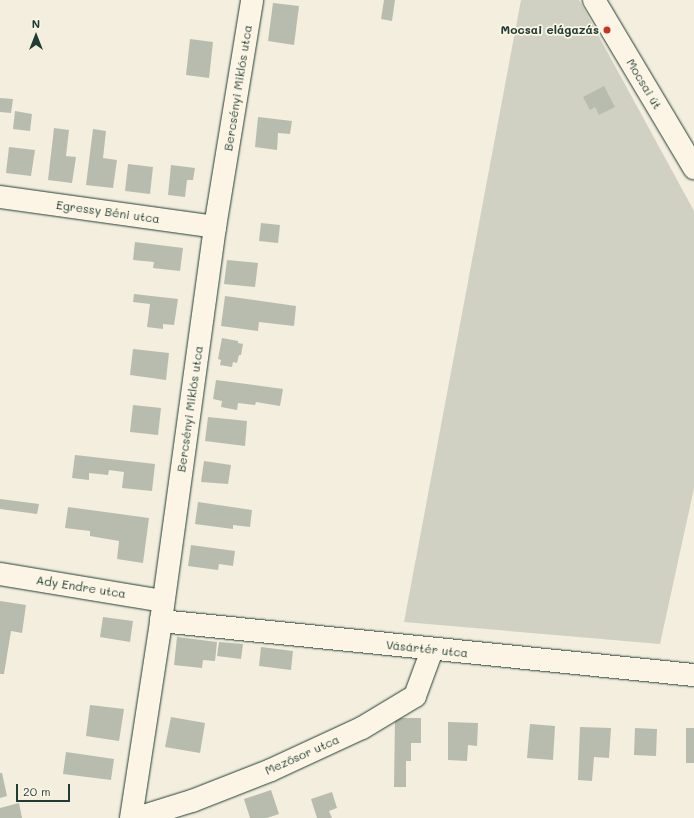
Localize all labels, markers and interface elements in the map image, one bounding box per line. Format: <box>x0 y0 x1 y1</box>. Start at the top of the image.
north arrow <box>16 16 56 56</box>
text: N <box>32 16 40 31</box>
place label: Mocsai elágazás <box>501 23 599 37</box>
street label: Bercsényi Miklós utca <box>221 24 255 152</box>
marker: Mocsai elágazás <box>602 25 612 35</box>
street label: Mocsai út <box>623 56 665 112</box>
street label: Egressy Béni utca <box>55 198 161 226</box>
street label: Bercsényi Miklós utca <box>174 345 206 473</box>
street label: Ady Endre utca <box>35 573 127 601</box>
street label: Vásártér utca <box>385 638 469 660</box>
street label: Mezősor utca <box>263 732 341 778</box>
scale bar <box>18 776 72 802</box>
text: 20 m <box>23 783 51 799</box>

